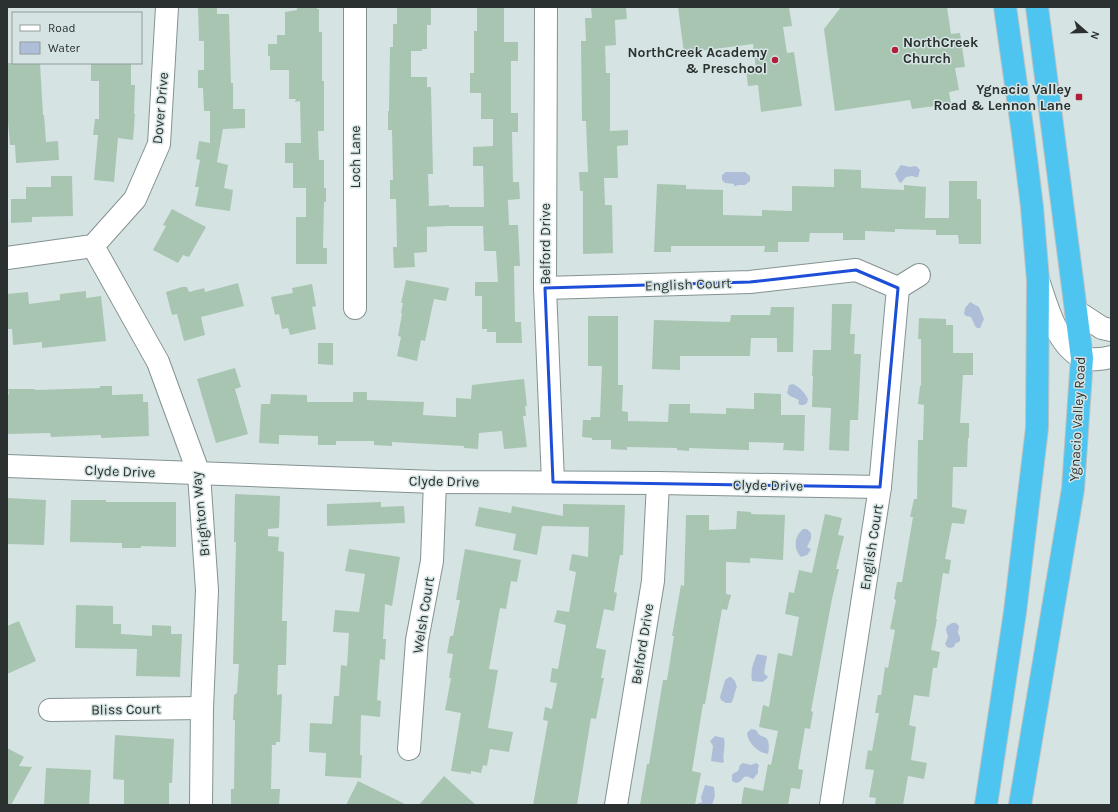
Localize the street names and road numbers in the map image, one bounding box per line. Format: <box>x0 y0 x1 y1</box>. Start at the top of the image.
street label: Dover Drive <box>149 71 172 145</box>
street label: Loch Lane <box>347 125 364 189</box>
street label: Belford Drive <box>537 203 554 285</box>
street label: English Court <box>645 274 732 295</box>
street label: Ygnacio Valley Road <box>1066 356 1089 482</box>
street label: Clyde Drive <box>84 462 156 481</box>
street label: Brighton Way <box>188 470 213 557</box>
street label: Clyde Drive <box>409 472 479 491</box>
street label: Clyde Drive <box>733 476 803 495</box>
street label: English Court <box>856 503 887 591</box>
street label: Welsh Court <box>409 576 438 655</box>
street label: Belford Drive <box>628 602 657 686</box>
street label: Bliss Court <box>91 700 161 719</box>

